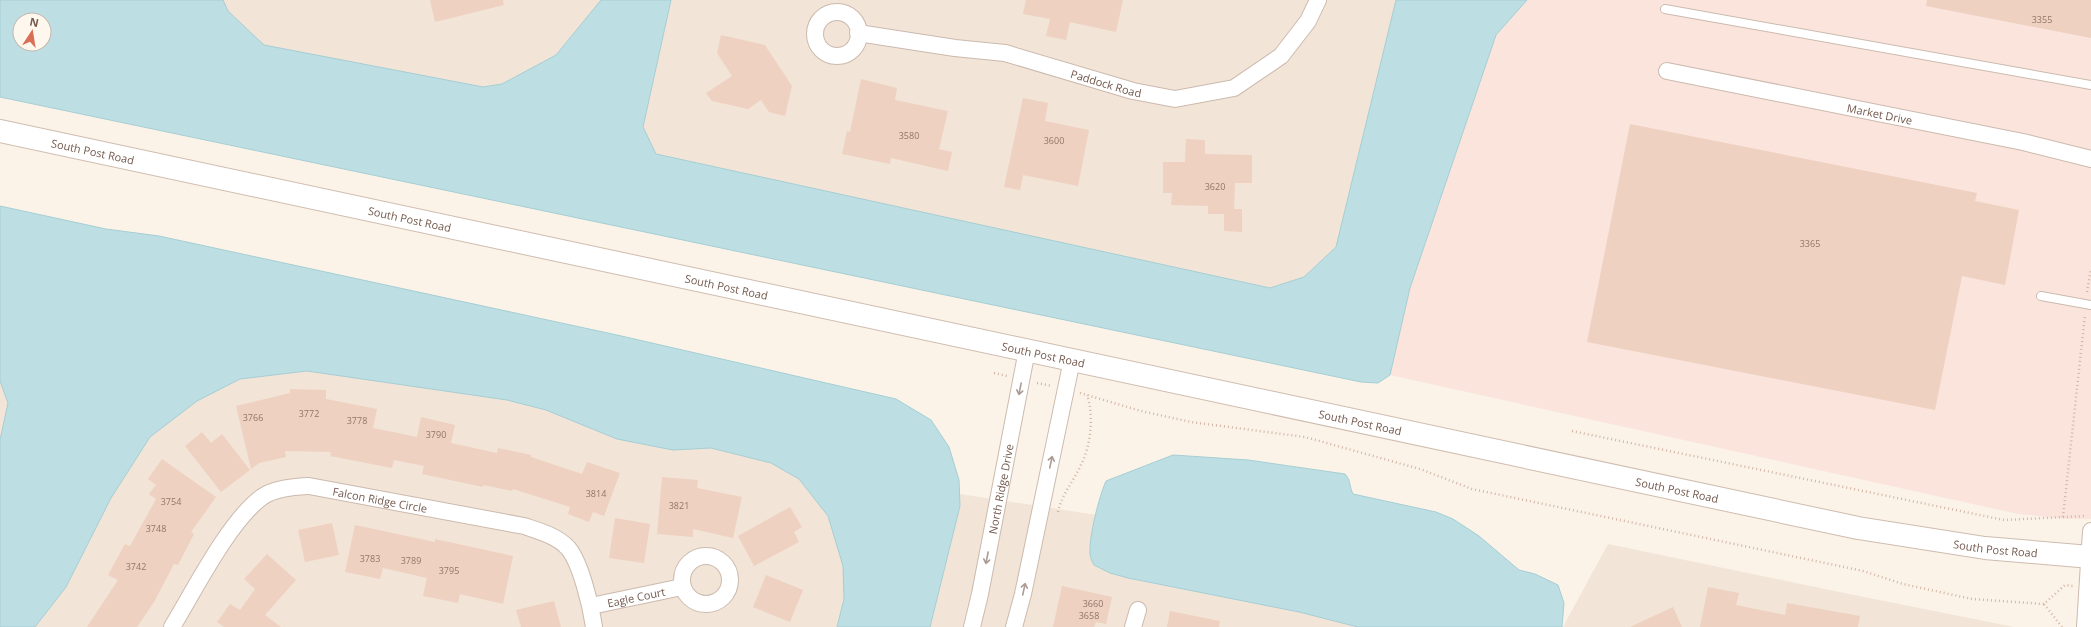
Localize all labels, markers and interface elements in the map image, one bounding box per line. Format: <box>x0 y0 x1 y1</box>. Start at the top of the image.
north arrow <box>12 12 52 52</box>
text: N <box>28 13 40 30</box>
house number: 3355 <box>2032 13 2052 26</box>
street label: Paddock Road <box>1069 65 1143 100</box>
street label: Market Drive <box>1846 100 1914 127</box>
house number: 3580 <box>899 129 919 142</box>
house number: 3600 <box>1044 134 1064 147</box>
street label: South Post Road <box>50 135 136 167</box>
house number: 3620 <box>1205 180 1225 193</box>
street label: South Post Road <box>367 202 453 235</box>
house number: 3365 <box>1800 237 1820 250</box>
street label: South Post Road <box>684 270 769 302</box>
street label: South Post Road <box>1001 338 1086 370</box>
one-way arrow <box>1015 382 1023 395</box>
street label: South Post Road <box>1317 405 1403 438</box>
house number: 3772 <box>299 407 319 420</box>
house number: 3766 <box>243 411 263 424</box>
house number: 3778 <box>347 414 367 427</box>
house number: 3790 <box>426 428 446 441</box>
street label: North Ridge Drive <box>984 443 1016 535</box>
one-way arrow <box>1047 456 1055 469</box>
street label: South Post Road <box>1634 473 1720 506</box>
street label: Falcon Ridge Circle <box>331 483 429 515</box>
house number: 3814 <box>586 487 606 500</box>
house number: 3754 <box>161 495 181 508</box>
house number: 3821 <box>669 499 689 512</box>
house number: 3748 <box>146 522 166 535</box>
street label: South Post Road <box>1952 536 2038 560</box>
one-way arrow <box>983 551 991 564</box>
house number: 3783 <box>360 552 380 565</box>
house number: 3789 <box>401 554 421 567</box>
house number: 3742 <box>126 560 146 573</box>
house number: 3795 <box>439 564 459 577</box>
street label: Eagle Court <box>606 583 666 610</box>
one-way arrow <box>1020 583 1028 596</box>
house number: 3660 <box>1083 597 1103 610</box>
house number: 3658 <box>1079 609 1099 622</box>

